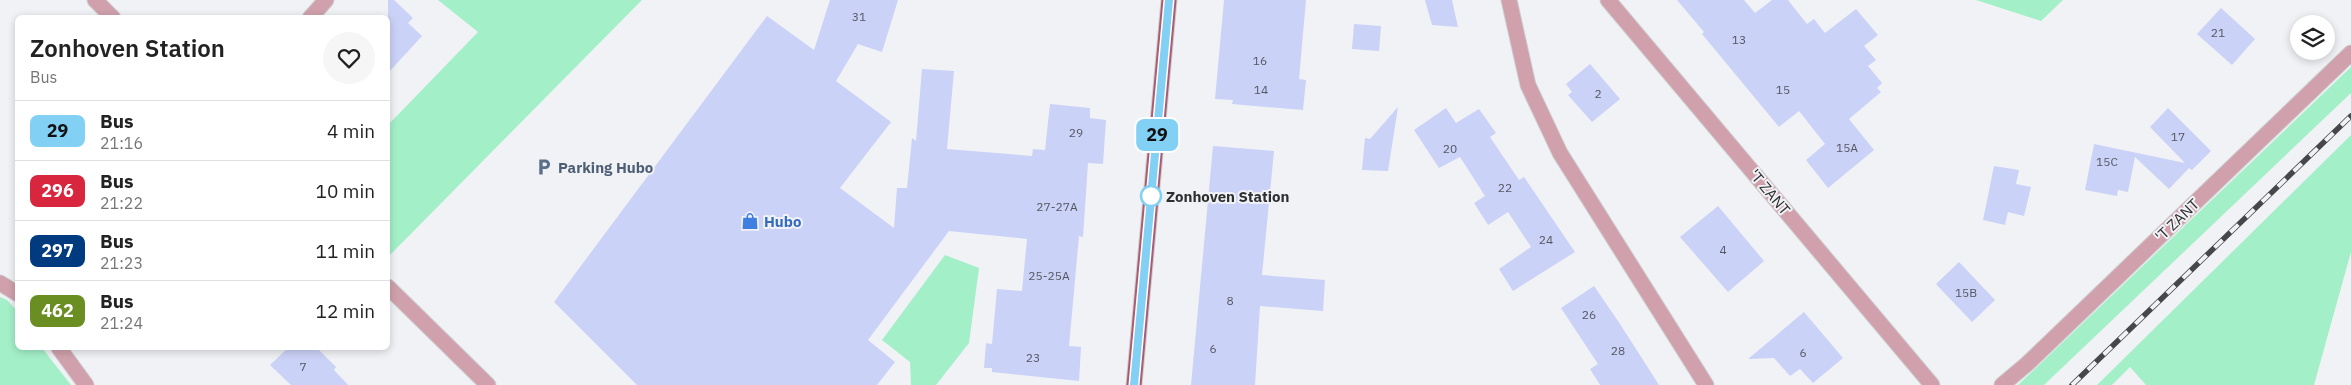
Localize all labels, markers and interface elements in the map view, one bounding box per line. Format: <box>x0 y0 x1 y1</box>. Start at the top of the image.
house number: 31 <box>852 9 866 24</box>
map controls <box>2290 15 2335 60</box>
button: layers <box>2290 15 2335 60</box>
house number: 21 <box>2211 25 2225 40</box>
text: Zonhoven Station <box>30 32 225 64</box>
button: heart <box>323 32 375 84</box>
house number: 13 <box>1732 32 1746 47</box>
house number: 16 <box>1253 53 1267 68</box>
text: Bus <box>30 67 57 87</box>
house number: 14 <box>1254 82 1268 97</box>
house number: 15 <box>1776 82 1790 97</box>
house number: 2 <box>1594 86 1602 101</box>
text: Bus <box>100 109 134 133</box>
text: 29 <box>47 119 68 142</box>
text: 4 min <box>327 119 375 143</box>
line badge: 29 <box>1134 119 1180 151</box>
text: 29 <box>1146 123 1168 146</box>
house number: 29 <box>1069 125 1083 140</box>
house number: 17 <box>2171 129 2185 144</box>
text: 21:16 <box>100 133 143 153</box>
house number: 15A <box>1836 140 1858 155</box>
house number: 20 <box>1443 141 1457 156</box>
house number: 15C <box>2096 154 2118 169</box>
parking icon: Parking Hubo <box>534 157 554 177</box>
place label: Parking Hubo <box>558 158 653 177</box>
street label: 'T ZANT <box>1746 165 1795 219</box>
text: Bus <box>100 169 134 193</box>
text: 296 <box>41 179 74 202</box>
text: 10 min <box>316 179 375 203</box>
house number: 22 <box>1498 180 1512 195</box>
marker: Zonhoven Station <box>1140 185 1162 207</box>
place label: Zonhoven Station <box>1166 187 1289 206</box>
text: 21:22 <box>100 193 143 213</box>
street label: 'T ZANT <box>2151 194 2203 245</box>
house number: 27-27A <box>1036 199 1078 214</box>
shop icon: Hubo <box>740 211 760 231</box>
place label: Hubo <box>764 212 801 231</box>
text: Bus <box>100 229 134 253</box>
house number: 24 <box>1539 232 1553 247</box>
text: 297 <box>41 239 74 262</box>
text: 11 min <box>316 239 375 263</box>
house number: 4 <box>1719 242 1727 257</box>
text: 21:23 <box>100 253 143 273</box>
house number: 25-25A <box>1028 268 1070 283</box>
house number: 15B <box>1955 285 1977 300</box>
text: Bus <box>100 289 134 313</box>
house number: 8 <box>1226 293 1234 308</box>
text: 462 <box>41 299 74 322</box>
text: 12 min <box>316 299 375 323</box>
house number: 26 <box>1582 307 1596 322</box>
text: 21:24 <box>100 313 143 333</box>
house number: 6 <box>1209 341 1217 356</box>
house number: 28 <box>1611 343 1625 358</box>
house number: 6 <box>1799 345 1807 360</box>
house number: 23 <box>1026 350 1040 365</box>
house number: 7 <box>299 359 307 374</box>

